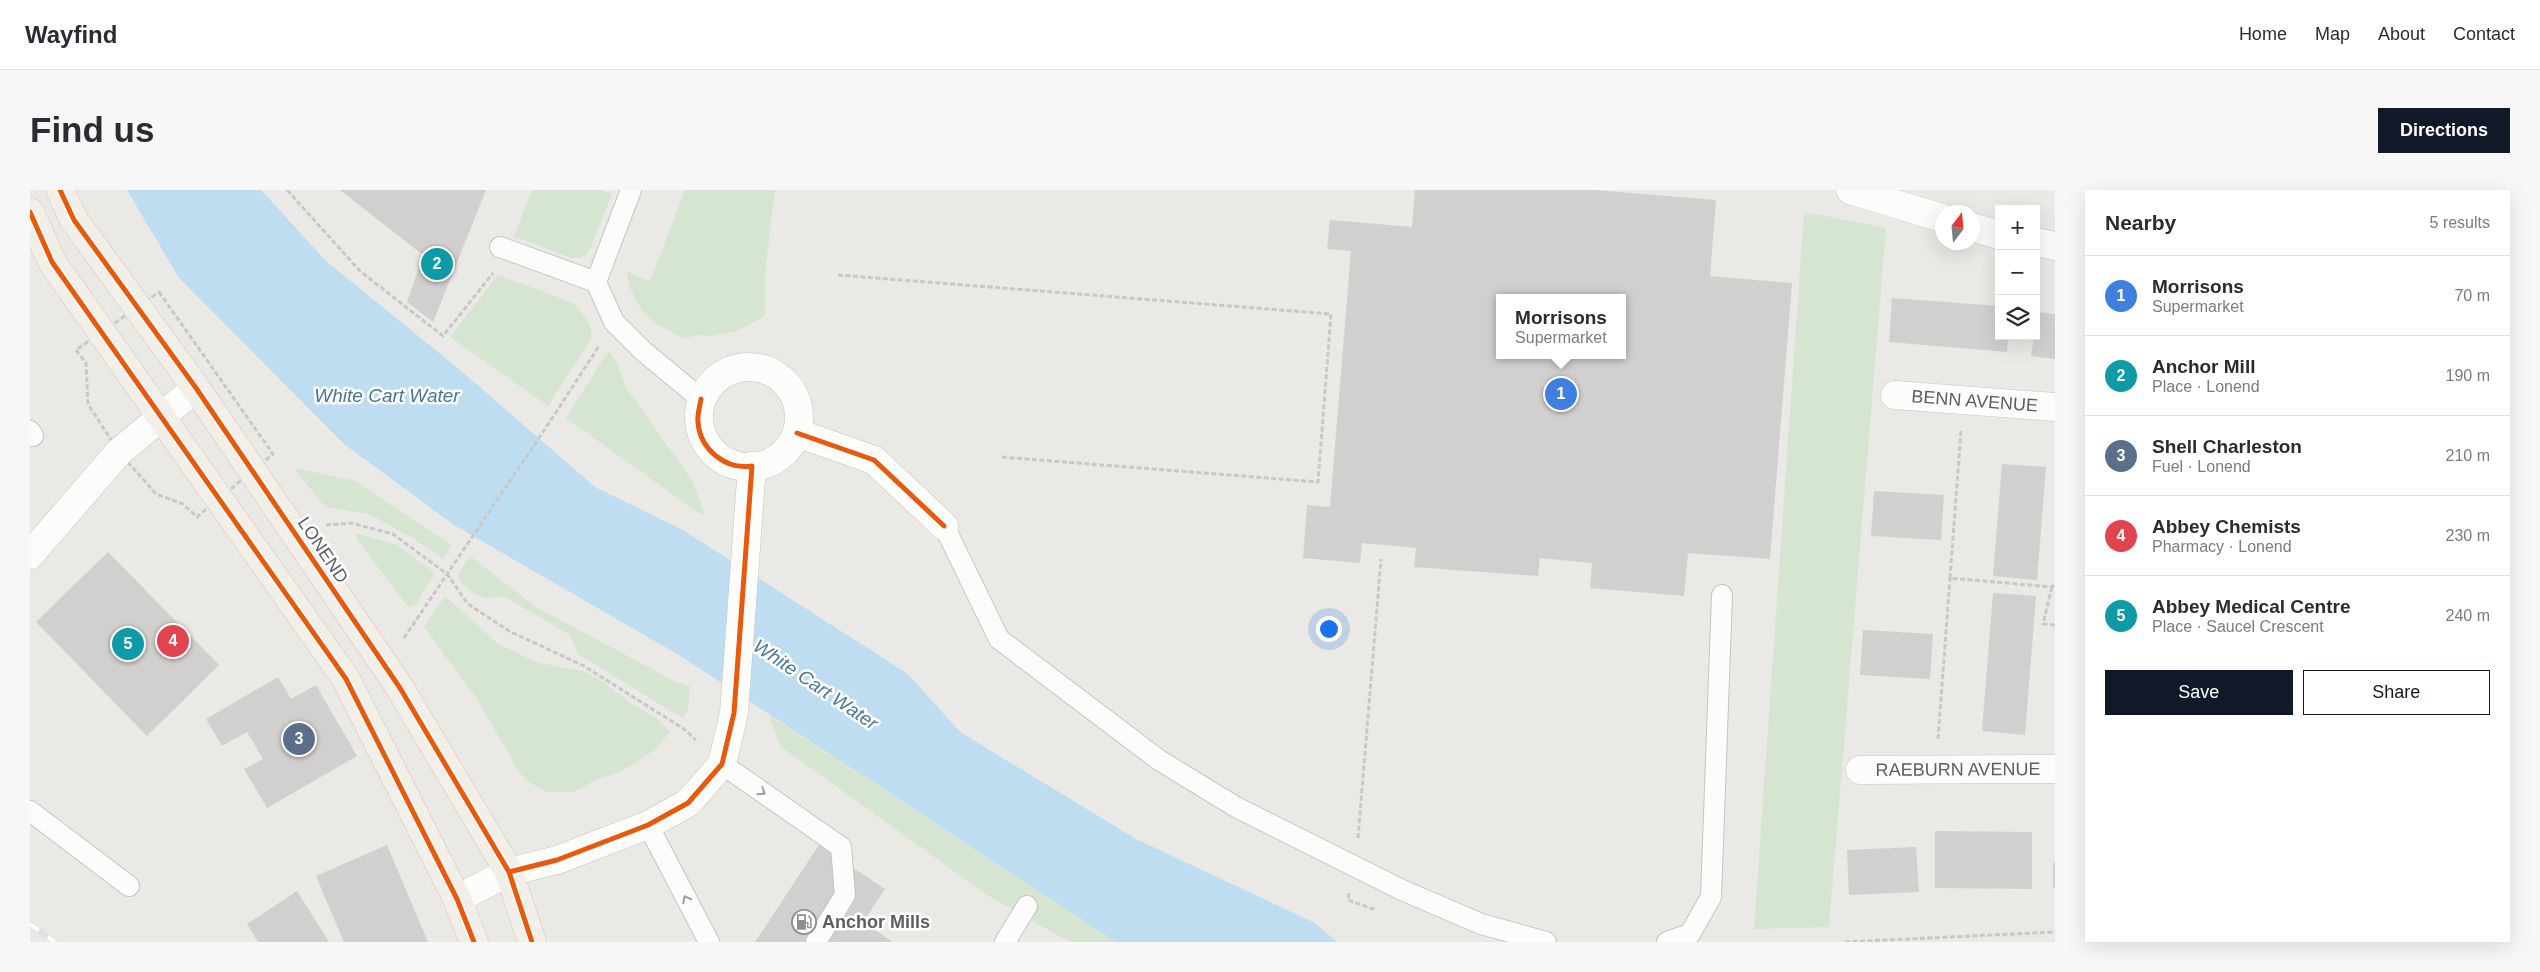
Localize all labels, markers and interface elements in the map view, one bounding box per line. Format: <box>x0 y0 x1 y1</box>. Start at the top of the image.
text: Wayfind <box>25 21 117 48</box>
text: Home <box>2239 24 2287 44</box>
text: Map <box>2315 24 2350 44</box>
text: About <box>2378 24 2425 44</box>
text: Contact <box>2453 24 2515 44</box>
button: Directions <box>2378 108 2510 153</box>
text: Find us <box>30 110 154 149</box>
north arrow <box>1935 205 1980 250</box>
map controls <box>1995 205 2040 340</box>
button: + <box>1995 205 2040 250</box>
text: Nearby <box>2105 211 2176 234</box>
text: 5 results <box>2430 214 2490 231</box>
pin: 2 <box>421 245 453 283</box>
button: − <box>1995 250 2040 295</box>
text: Morrisons <box>2152 276 2244 297</box>
text: 1 <box>2117 287 2125 304</box>
text: 70 m <box>2454 287 2490 304</box>
popup <box>1496 294 1626 359</box>
button: layers <box>1995 295 2040 340</box>
text: Supermarket <box>2152 298 2244 315</box>
text: Morrisons <box>1515 307 1607 328</box>
text: Supermarket <box>1515 329 1607 346</box>
text: Anchor Mill <box>2152 356 2255 377</box>
text: 2 <box>2117 367 2125 384</box>
text: 190 m <box>2446 367 2490 384</box>
pin: 1 <box>1545 375 1577 413</box>
text: Place · Lonend <box>2152 378 2260 395</box>
water label: White Cart Water <box>314 385 460 406</box>
street label: BENN AVENUE <box>1911 386 2039 416</box>
text: Shell Charleston <box>2152 436 2302 457</box>
text: 3 <box>2117 447 2125 464</box>
text: 210 m <box>2446 447 2490 464</box>
text: Fuel · Lonend <box>2152 458 2251 475</box>
street label: LONEND <box>294 513 352 587</box>
text: Abbey Chemists <box>2152 516 2301 537</box>
text: 4 <box>2117 527 2125 544</box>
text: 230 m <box>2446 527 2490 544</box>
text: Pharmacy · Lonend <box>2152 538 2292 555</box>
text: Abbey Medical Centre <box>2152 596 2351 617</box>
text: 5 <box>2117 607 2125 624</box>
text: 240 m <box>2446 607 2490 624</box>
your location <box>1316 616 1342 642</box>
text: Place · Saucel Crescent <box>2152 618 2324 635</box>
pin: 4 <box>157 622 189 660</box>
pin: 5 <box>112 625 144 663</box>
water label: White Cart Water <box>750 635 882 734</box>
button: Save <box>2105 670 2293 715</box>
button: Share <box>2303 670 2490 715</box>
pin: 3 <box>283 720 315 758</box>
street label: RAEBURN AVENUE <box>1876 759 2040 780</box>
one-way arrow <box>756 786 766 795</box>
one-way arrow <box>682 895 692 904</box>
fuel station icon: Anchor Mills <box>791 909 817 935</box>
place label: Anchor Mills <box>822 912 930 932</box>

